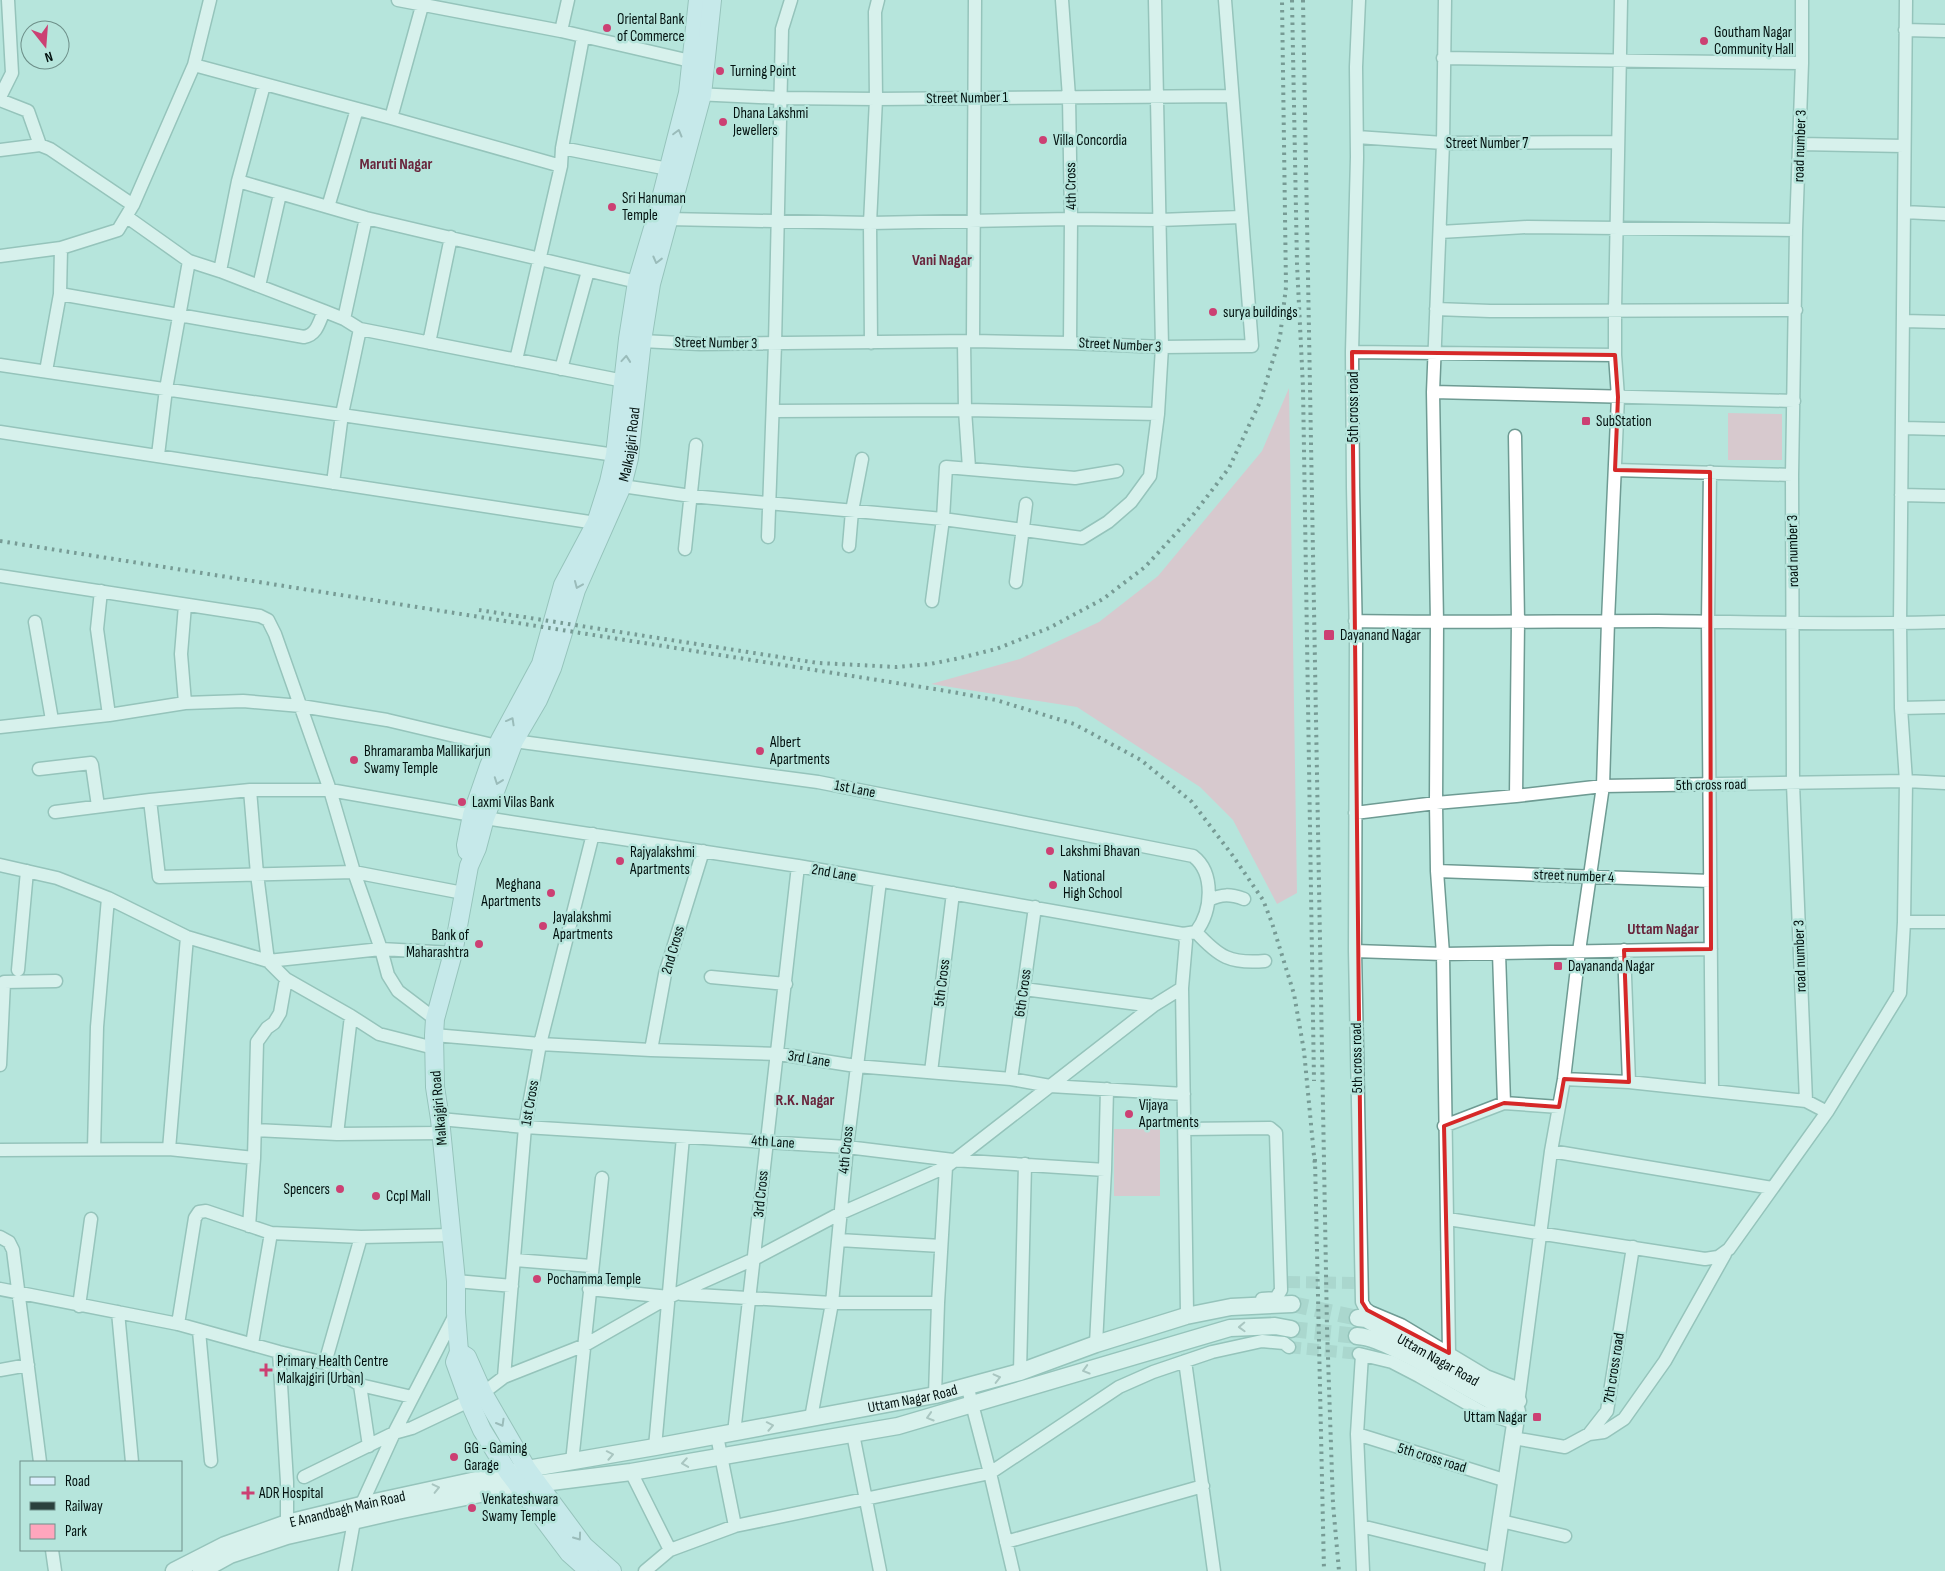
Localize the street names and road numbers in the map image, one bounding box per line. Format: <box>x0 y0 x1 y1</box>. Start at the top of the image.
street label: Street Number 1 <box>926 88 1009 108</box>
street label: road number 3 <box>1789 110 1811 182</box>
street label: Street Number 7 <box>1446 134 1528 153</box>
street label: 4th Cross <box>1061 162 1081 210</box>
street label: Street Number 3 <box>674 333 758 353</box>
street label: Street Number 3 <box>1078 333 1162 357</box>
street label: 5th cross road <box>1344 372 1363 442</box>
street label: Malkajgiri Road <box>614 406 644 484</box>
street label: road number 3 <box>1783 515 1803 587</box>
street label: 5th cross road <box>1675 775 1747 795</box>
street label: 1st Lane <box>833 776 877 802</box>
street label: 2nd Lane <box>810 860 858 886</box>
street label: street number 4 <box>1533 865 1615 887</box>
street label: road number 3 <box>1789 920 1811 992</box>
street label: 2nd Cross <box>657 924 689 976</box>
street label: 5th Cross <box>930 958 954 1008</box>
street label: 6th Cross <box>1010 968 1036 1018</box>
street label: 5th cross road <box>1347 1022 1367 1094</box>
street label: 3rd Lane <box>786 1046 832 1072</box>
street label: Malkajgiri Road <box>426 1070 452 1146</box>
street label: 1st Cross <box>517 1079 543 1127</box>
street label: 4th Cross <box>834 1125 858 1175</box>
street label: 4th Lane <box>751 1131 795 1153</box>
street label: 3rd Cross <box>749 1170 773 1218</box>
street label: Uttam Nagar Road <box>1394 1329 1483 1390</box>
street label: 7th cross road <box>1599 1331 1629 1405</box>
street label: Uttam Nagar Road <box>866 1380 960 1417</box>
street label: 5th cross road <box>1395 1439 1469 1477</box>
street label: E Anandbagh Main Road <box>287 1486 407 1532</box>

